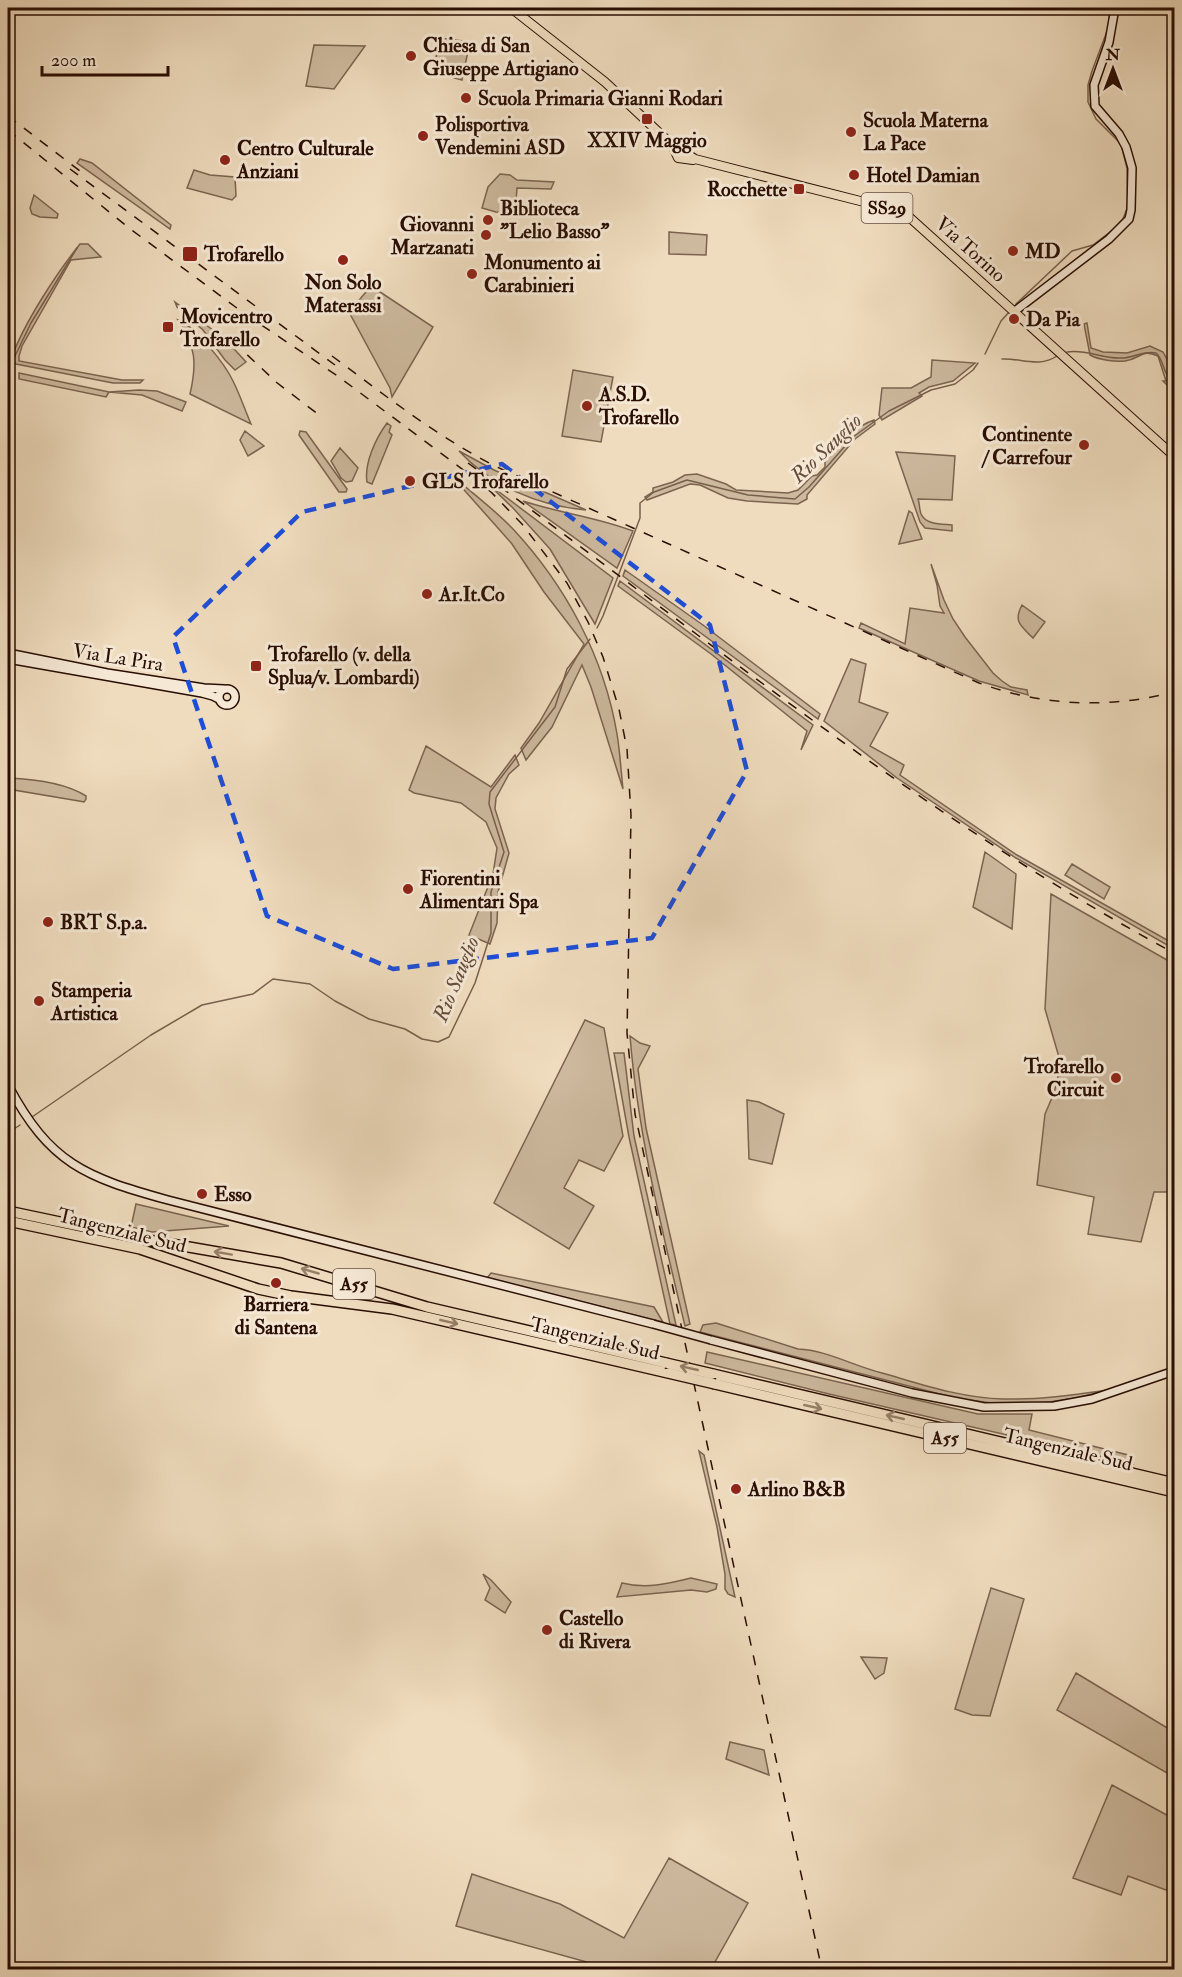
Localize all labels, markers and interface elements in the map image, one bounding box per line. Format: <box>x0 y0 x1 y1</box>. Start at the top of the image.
place label: Chiesa di San Giuseppe Artigiano <box>423 33 579 82</box>
scale bar <box>42 39 168 77</box>
north arrow <box>1083 39 1143 99</box>
text: N <box>1105 45 1121 65</box>
text: 200 m <box>51 49 96 72</box>
marker: Chiesa di San Giuseppe Artigiano <box>404 49 418 63</box>
place label: Scuola Primaria Gianni Rodari <box>478 86 724 111</box>
marker: Scuola Primaria Gianni Rodari <box>459 91 473 105</box>
place label: Scuola Materna La Pace <box>863 108 989 156</box>
place label: Polisportiva Vendemini ASD <box>434 112 565 160</box>
marker: XXIV Maggio <box>640 112 654 126</box>
marker: Scuola Materna La Pace <box>844 125 858 139</box>
place label: XXIV Maggio <box>587 128 707 154</box>
marker: Polisportiva Vendemini ASD <box>416 129 430 143</box>
place label: Centro Culturale Anziani <box>236 136 374 184</box>
marker: Centro Culturale Anziani <box>218 153 232 167</box>
place label: Hotel Damian <box>866 163 981 188</box>
marker: Hotel Damian <box>847 168 861 182</box>
place label: Rocchette <box>707 177 788 202</box>
marker: Rocchette <box>792 182 806 196</box>
road number: SS29 <box>862 193 912 223</box>
place label: Biblioteca "Lelio Basso" <box>500 196 610 244</box>
street label: Via Torino <box>930 211 1011 288</box>
place label: Giovanni Marzanati <box>390 212 475 260</box>
marker: Biblioteca "Lelio Basso" <box>481 213 495 227</box>
marker: Giovanni Marzanati <box>479 228 493 242</box>
place label: MD <box>1024 239 1061 264</box>
place label: Trofarello <box>203 242 284 267</box>
marker: MD <box>1006 244 1020 258</box>
marker: Trofarello <box>181 245 199 263</box>
place label: Monumento ai Carabinieri <box>483 250 602 298</box>
marker: Non Solo Materassi <box>336 253 350 267</box>
marker: Monumento ai Carabinieri <box>465 267 479 281</box>
place label: Non Solo Materassi <box>303 270 382 318</box>
place label: Movicentro Trofarello <box>179 304 273 352</box>
place label: Da Pia <box>1026 307 1081 332</box>
marker: Da Pia <box>1007 312 1021 326</box>
marker: Movicentro Trofarello <box>161 320 175 334</box>
place label: A.S.D. Trofarello <box>598 382 679 430</box>
marker: A.S.D. Trofarello <box>580 399 594 413</box>
water label: Rio Sauglio <box>784 408 868 490</box>
place label: Continente / Carrefour <box>981 422 1073 470</box>
marker: Continente / Carrefour <box>1077 438 1091 452</box>
place label: GLS Trofarello <box>422 469 549 494</box>
marker: GLS Trofarello <box>403 474 417 488</box>
place label: Ar.It.Co <box>438 582 505 607</box>
marker: Ar.It.Co <box>420 587 434 601</box>
street label: Via La Pira <box>71 638 166 677</box>
place label: Trofarello (v. della Splua/v. Lombardi) <box>267 642 419 691</box>
marker: Trofarello (v. della Splua/v. Lombardi) <box>249 659 263 673</box>
place label: Fiorentini Alimentari Spa <box>419 866 539 915</box>
marker: Fiorentini Alimentari Spa <box>401 882 415 896</box>
place label: BRT S.p.a. <box>60 910 147 936</box>
marker: BRT S.p.a. <box>41 915 55 929</box>
water label: Rio Sauglio <box>427 933 486 1027</box>
place label: Stamperia Artistica <box>50 978 133 1026</box>
marker: Stamperia Artistica <box>32 994 46 1008</box>
place label: Trofarello Circuit <box>1023 1054 1105 1102</box>
marker: Trofarello Circuit <box>1109 1071 1123 1085</box>
place label: Esso <box>214 1182 252 1207</box>
marker: Esso <box>195 1187 209 1201</box>
street label: Tangenziale Sud <box>55 1202 189 1259</box>
one-way arrow <box>214 1247 234 1258</box>
one-way arrow <box>301 1265 320 1276</box>
road number: A55 <box>333 1269 375 1299</box>
marker: Barriera di Santena <box>269 1276 283 1290</box>
place label: Barriera di Santena <box>235 1292 318 1340</box>
street label: Tangenziale Sud <box>528 1311 662 1366</box>
one-way arrow <box>438 1317 458 1328</box>
one-way arrow <box>680 1362 699 1374</box>
one-way arrow <box>803 1402 822 1414</box>
one-way arrow <box>885 1410 904 1422</box>
street label: Tangenziale Sud <box>1001 1422 1135 1477</box>
road number: A55 <box>924 1423 966 1453</box>
place label: Arlino B&B <box>747 1477 846 1502</box>
marker: Arlino B&B <box>729 1482 743 1496</box>
place label: Castello di Rivera <box>559 1606 631 1654</box>
marker: Castello di Rivera <box>540 1623 554 1637</box>

